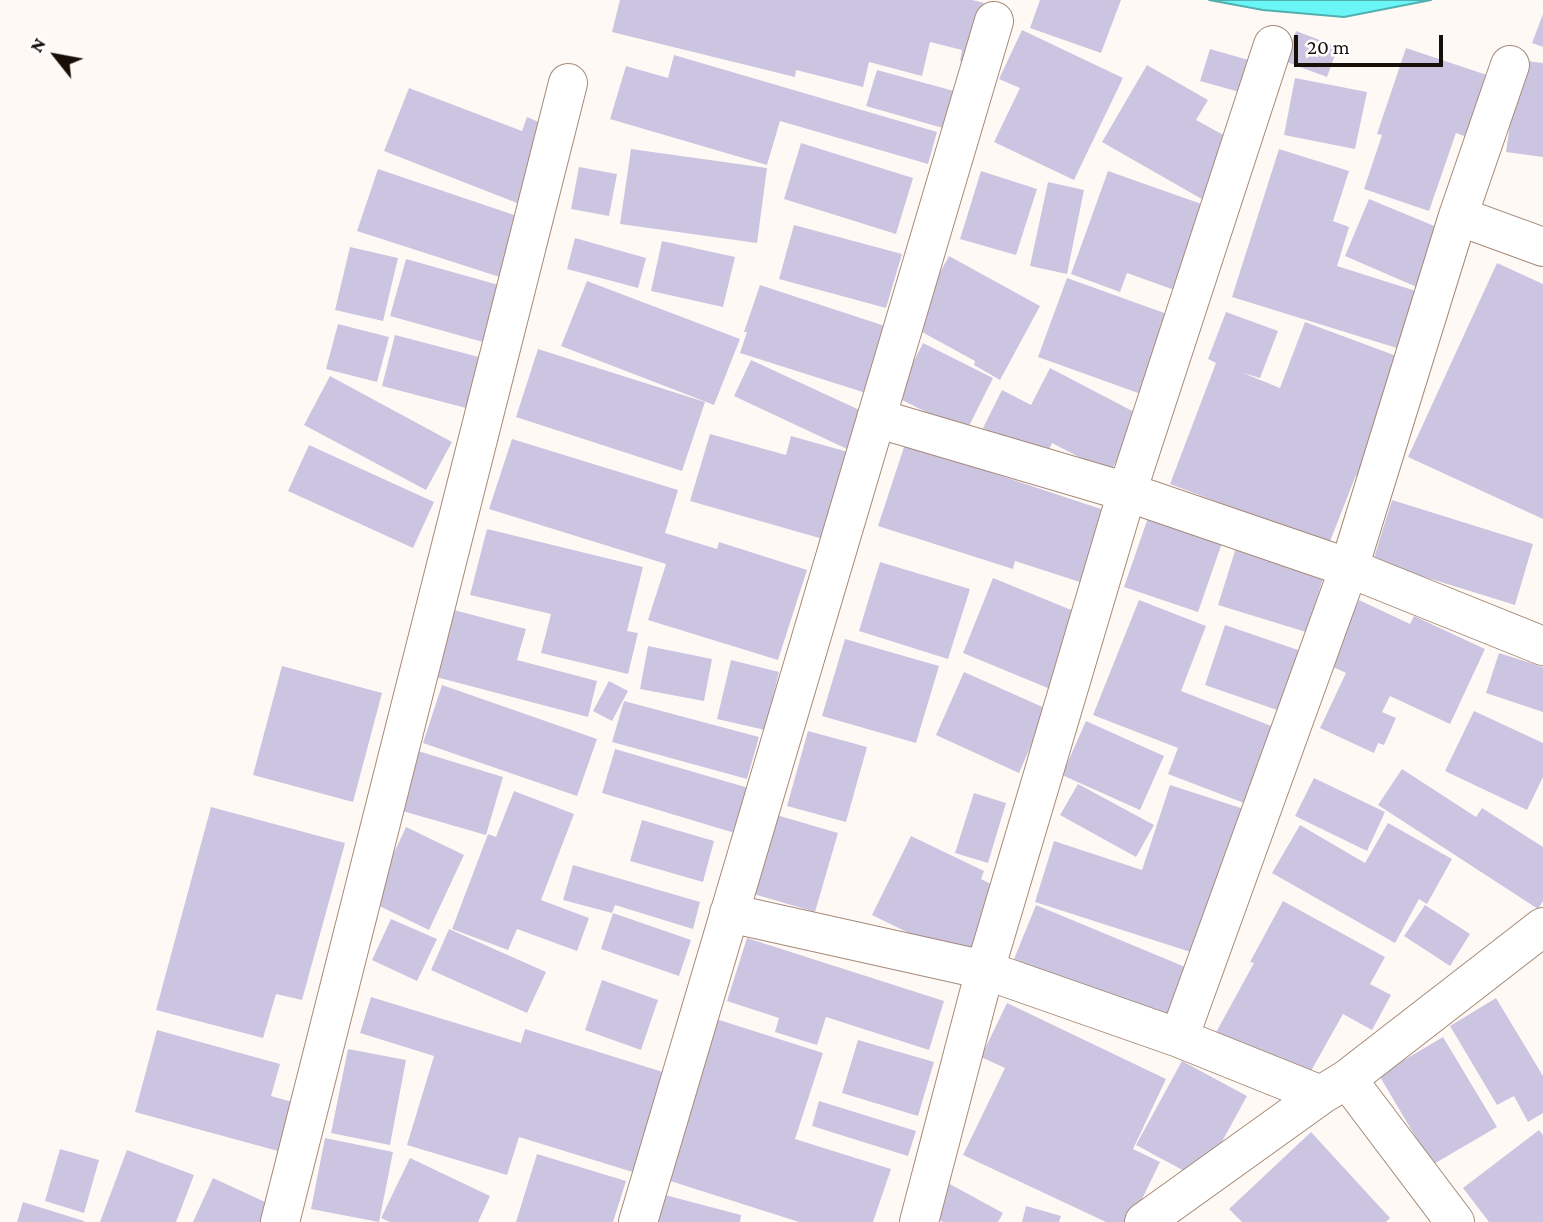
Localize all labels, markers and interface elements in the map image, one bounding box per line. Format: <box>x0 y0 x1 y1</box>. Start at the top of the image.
north arrow <box>21 21 91 91</box>
scale bar <box>1298 21 1447 65</box>
text: N <box>25 34 50 56</box>
text: 20 m <box>1307 35 1350 59</box>

